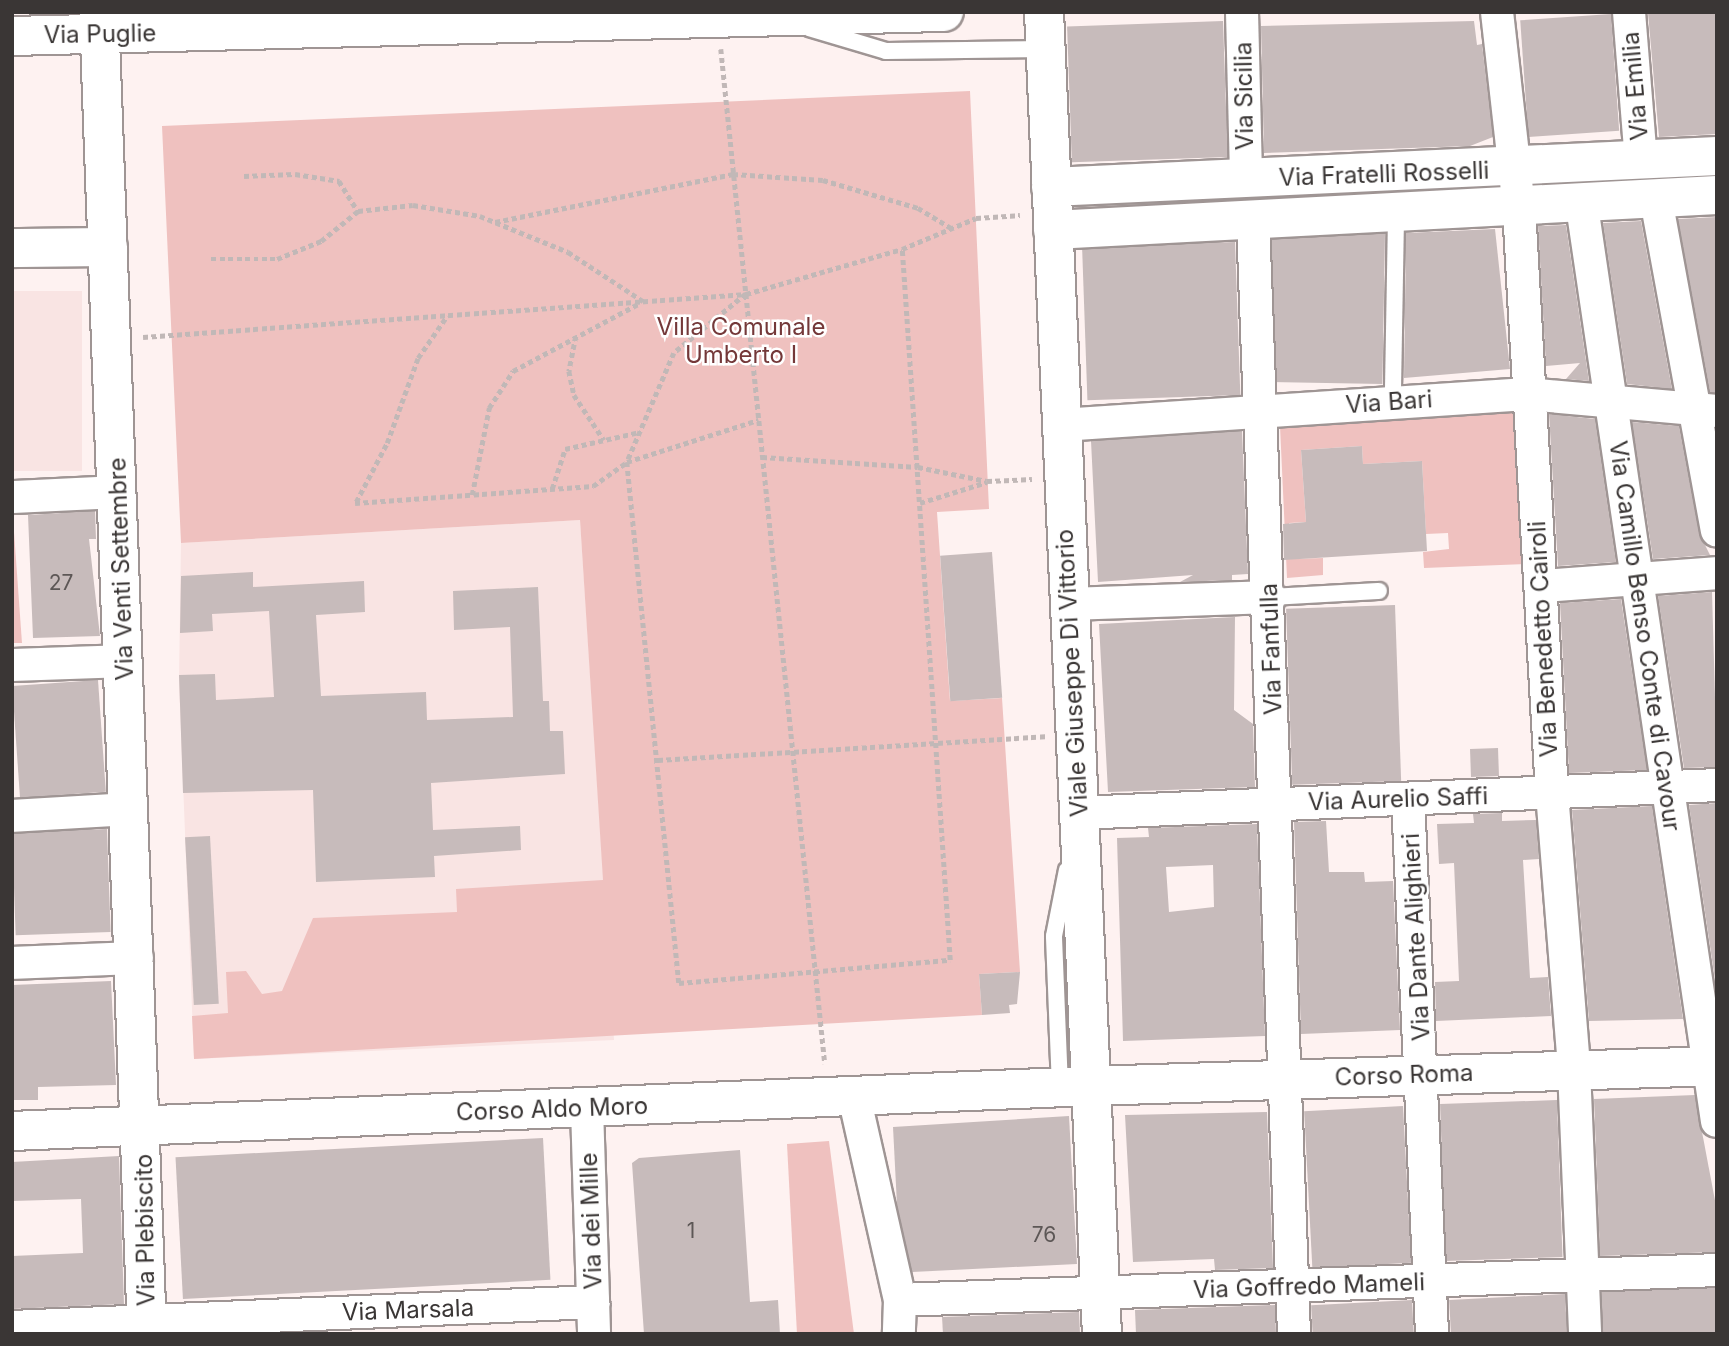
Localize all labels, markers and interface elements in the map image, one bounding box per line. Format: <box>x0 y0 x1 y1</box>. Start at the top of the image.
street label: Via Puglie <box>44 19 156 49</box>
street label: Via Emilia <box>1616 30 1654 142</box>
street label: Via Sicilia <box>1229 42 1259 150</box>
street label: Via Fratelli Rosselli <box>1278 156 1490 192</box>
park label: Villa Comunale Umberto I <box>657 313 825 369</box>
street label: Via Bari <box>1345 385 1433 419</box>
street label: Via Camillo Benso Conte di Cavour <box>1603 439 1687 833</box>
street label: Via Venti Settembre <box>103 457 139 681</box>
street label: Via Benedetto Cairoli <box>1522 520 1564 758</box>
street label: Viale Giuseppe Di Vittorio <box>1050 528 1094 818</box>
house number: 27 <box>49 570 73 596</box>
street label: Via Fanfulla <box>1254 583 1288 715</box>
street label: Via Aurelio Saffi <box>1307 781 1489 817</box>
street label: Via Dante Alighieri <box>1396 832 1436 1042</box>
street label: Corso Roma <box>1334 1058 1474 1092</box>
street label: Corso Aldo Moro <box>456 1091 648 1127</box>
street label: Via dei Mille <box>574 1152 608 1290</box>
street label: Via Plebiscito <box>129 1154 161 1306</box>
house number: 1 <box>687 1218 695 1244</box>
house number: 76 <box>1032 1222 1056 1248</box>
street label: Via Goffredo Mameli <box>1193 1268 1425 1304</box>
street label: Via Marsala <box>341 1293 475 1327</box>

